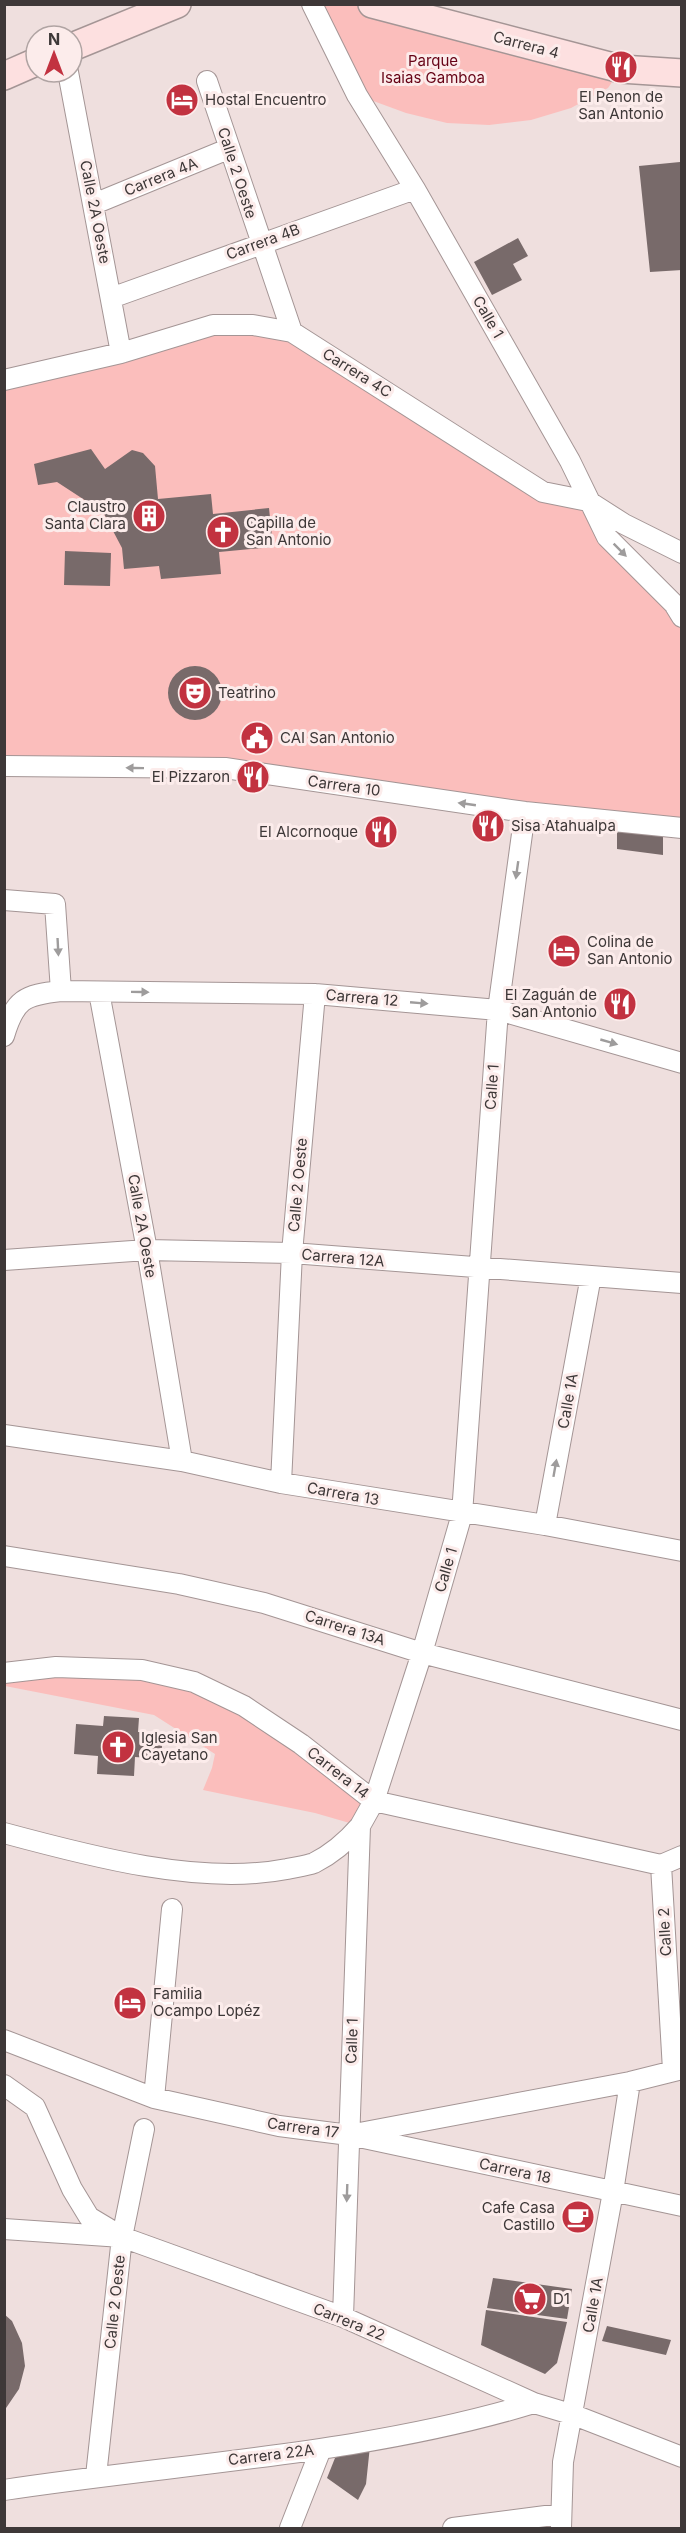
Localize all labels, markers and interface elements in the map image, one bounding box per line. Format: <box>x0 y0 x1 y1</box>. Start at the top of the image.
north arrow <box>24 24 84 84</box>
street label: Carrera 4 <box>491 27 561 62</box>
text: N <box>48 29 60 49</box>
restaurant icon: El Penon de San Antonio <box>603 49 639 85</box>
park label: Parque Isaias Gamboa <box>381 51 485 87</box>
hotel icon: Hostal Encuentro <box>164 82 200 118</box>
place label: El Penon de San Antonio <box>578 87 664 123</box>
place label: Hostal Encuentro <box>205 90 327 109</box>
street label: Calle 2 Oeste <box>214 125 261 221</box>
street label: Carrera 4A <box>121 153 200 200</box>
street label: Calle 2A Oeste <box>76 159 115 265</box>
street label: Carrera 4B <box>223 219 302 264</box>
street label: Calle 1 <box>469 292 508 341</box>
street label: Carrera 4C <box>319 344 396 401</box>
place label: Claustro Santa Clara <box>44 497 126 533</box>
building icon: Claustro Santa Clara <box>131 498 167 534</box>
place label: Capilla de San Antonio <box>246 513 332 549</box>
church icon: Capilla de San Antonio <box>205 514 241 550</box>
one-way arrow <box>612 543 626 557</box>
theatre icon: Teatrino <box>177 675 213 711</box>
place label: Teatrino <box>218 683 276 702</box>
public building icon: CAI San Antonio <box>239 720 275 756</box>
place label: CAI San Antonio <box>280 728 395 747</box>
restaurant icon: El Pizzaron <box>235 759 271 795</box>
one-way arrow <box>125 763 144 773</box>
place label: El Pizzaron <box>152 767 230 786</box>
street label: Carrera 10 <box>306 771 382 800</box>
one-way arrow <box>457 799 476 808</box>
restaurant icon: Sisa Atahualpa <box>470 808 506 844</box>
restaurant icon: El Alcornoque <box>363 814 399 850</box>
place label: Sisa Atahualpa <box>511 816 616 835</box>
place label: El Alcornoque <box>259 822 358 841</box>
one-way arrow <box>512 861 521 880</box>
place label: Colina de San Antonio <box>587 932 673 968</box>
hotel icon: Colina de San Antonio <box>546 933 582 969</box>
one-way arrow <box>53 938 63 957</box>
street label: Carrera 12 <box>325 985 399 1010</box>
place label: El Zaguán de San Antonio <box>505 985 597 1021</box>
restaurant icon: El Zaguán de San Antonio <box>602 986 638 1022</box>
one-way arrow <box>131 987 150 997</box>
one-way arrow <box>409 998 428 1008</box>
one-way arrow <box>600 1038 618 1047</box>
street label: Calle 1 <box>480 1063 503 1110</box>
street label: Calle 2 Oeste <box>284 1137 311 1233</box>
street label: Calle 2A Oeste <box>124 1173 161 1279</box>
street label: Carrera 12A <box>301 1244 385 1271</box>
street label: Calle 1A <box>553 1372 582 1430</box>
one-way arrow <box>551 1458 560 1477</box>
street label: Carrera 13 <box>305 1478 381 1509</box>
street label: Calle 1 <box>430 1545 461 1594</box>
street label: Carrera 13A <box>303 1606 388 1649</box>
place label: Iglesia San Cayetano <box>141 1728 218 1764</box>
church icon: Iglesia San Cayetano <box>100 1729 136 1765</box>
street label: Carrera 14 <box>304 1742 373 1803</box>
street label: Calle 2 <box>654 1907 675 1957</box>
place label: Familia Ocampo Lopéz <box>153 1984 261 2020</box>
hotel icon: Familia Ocampo Lopéz <box>112 1985 148 2021</box>
street label: Calle 1 <box>341 2018 362 2064</box>
street label: Carrera 17 <box>266 2113 340 2142</box>
street label: Carrera 18 <box>477 2154 553 2187</box>
one-way arrow <box>342 2184 352 2203</box>
place label: Cafe Casa Castillo <box>482 2198 555 2234</box>
cafe icon: Cafe Casa Castillo <box>560 2199 596 2235</box>
street label: Calle 2 Oeste <box>100 2254 129 2350</box>
street label: Calle 1A <box>578 2276 607 2334</box>
supermarket icon: D1 <box>512 2281 548 2317</box>
place label: D1 <box>553 2289 570 2308</box>
street label: Carrera 22 <box>310 2298 388 2345</box>
street label: Carrera 22A <box>227 2440 315 2469</box>

